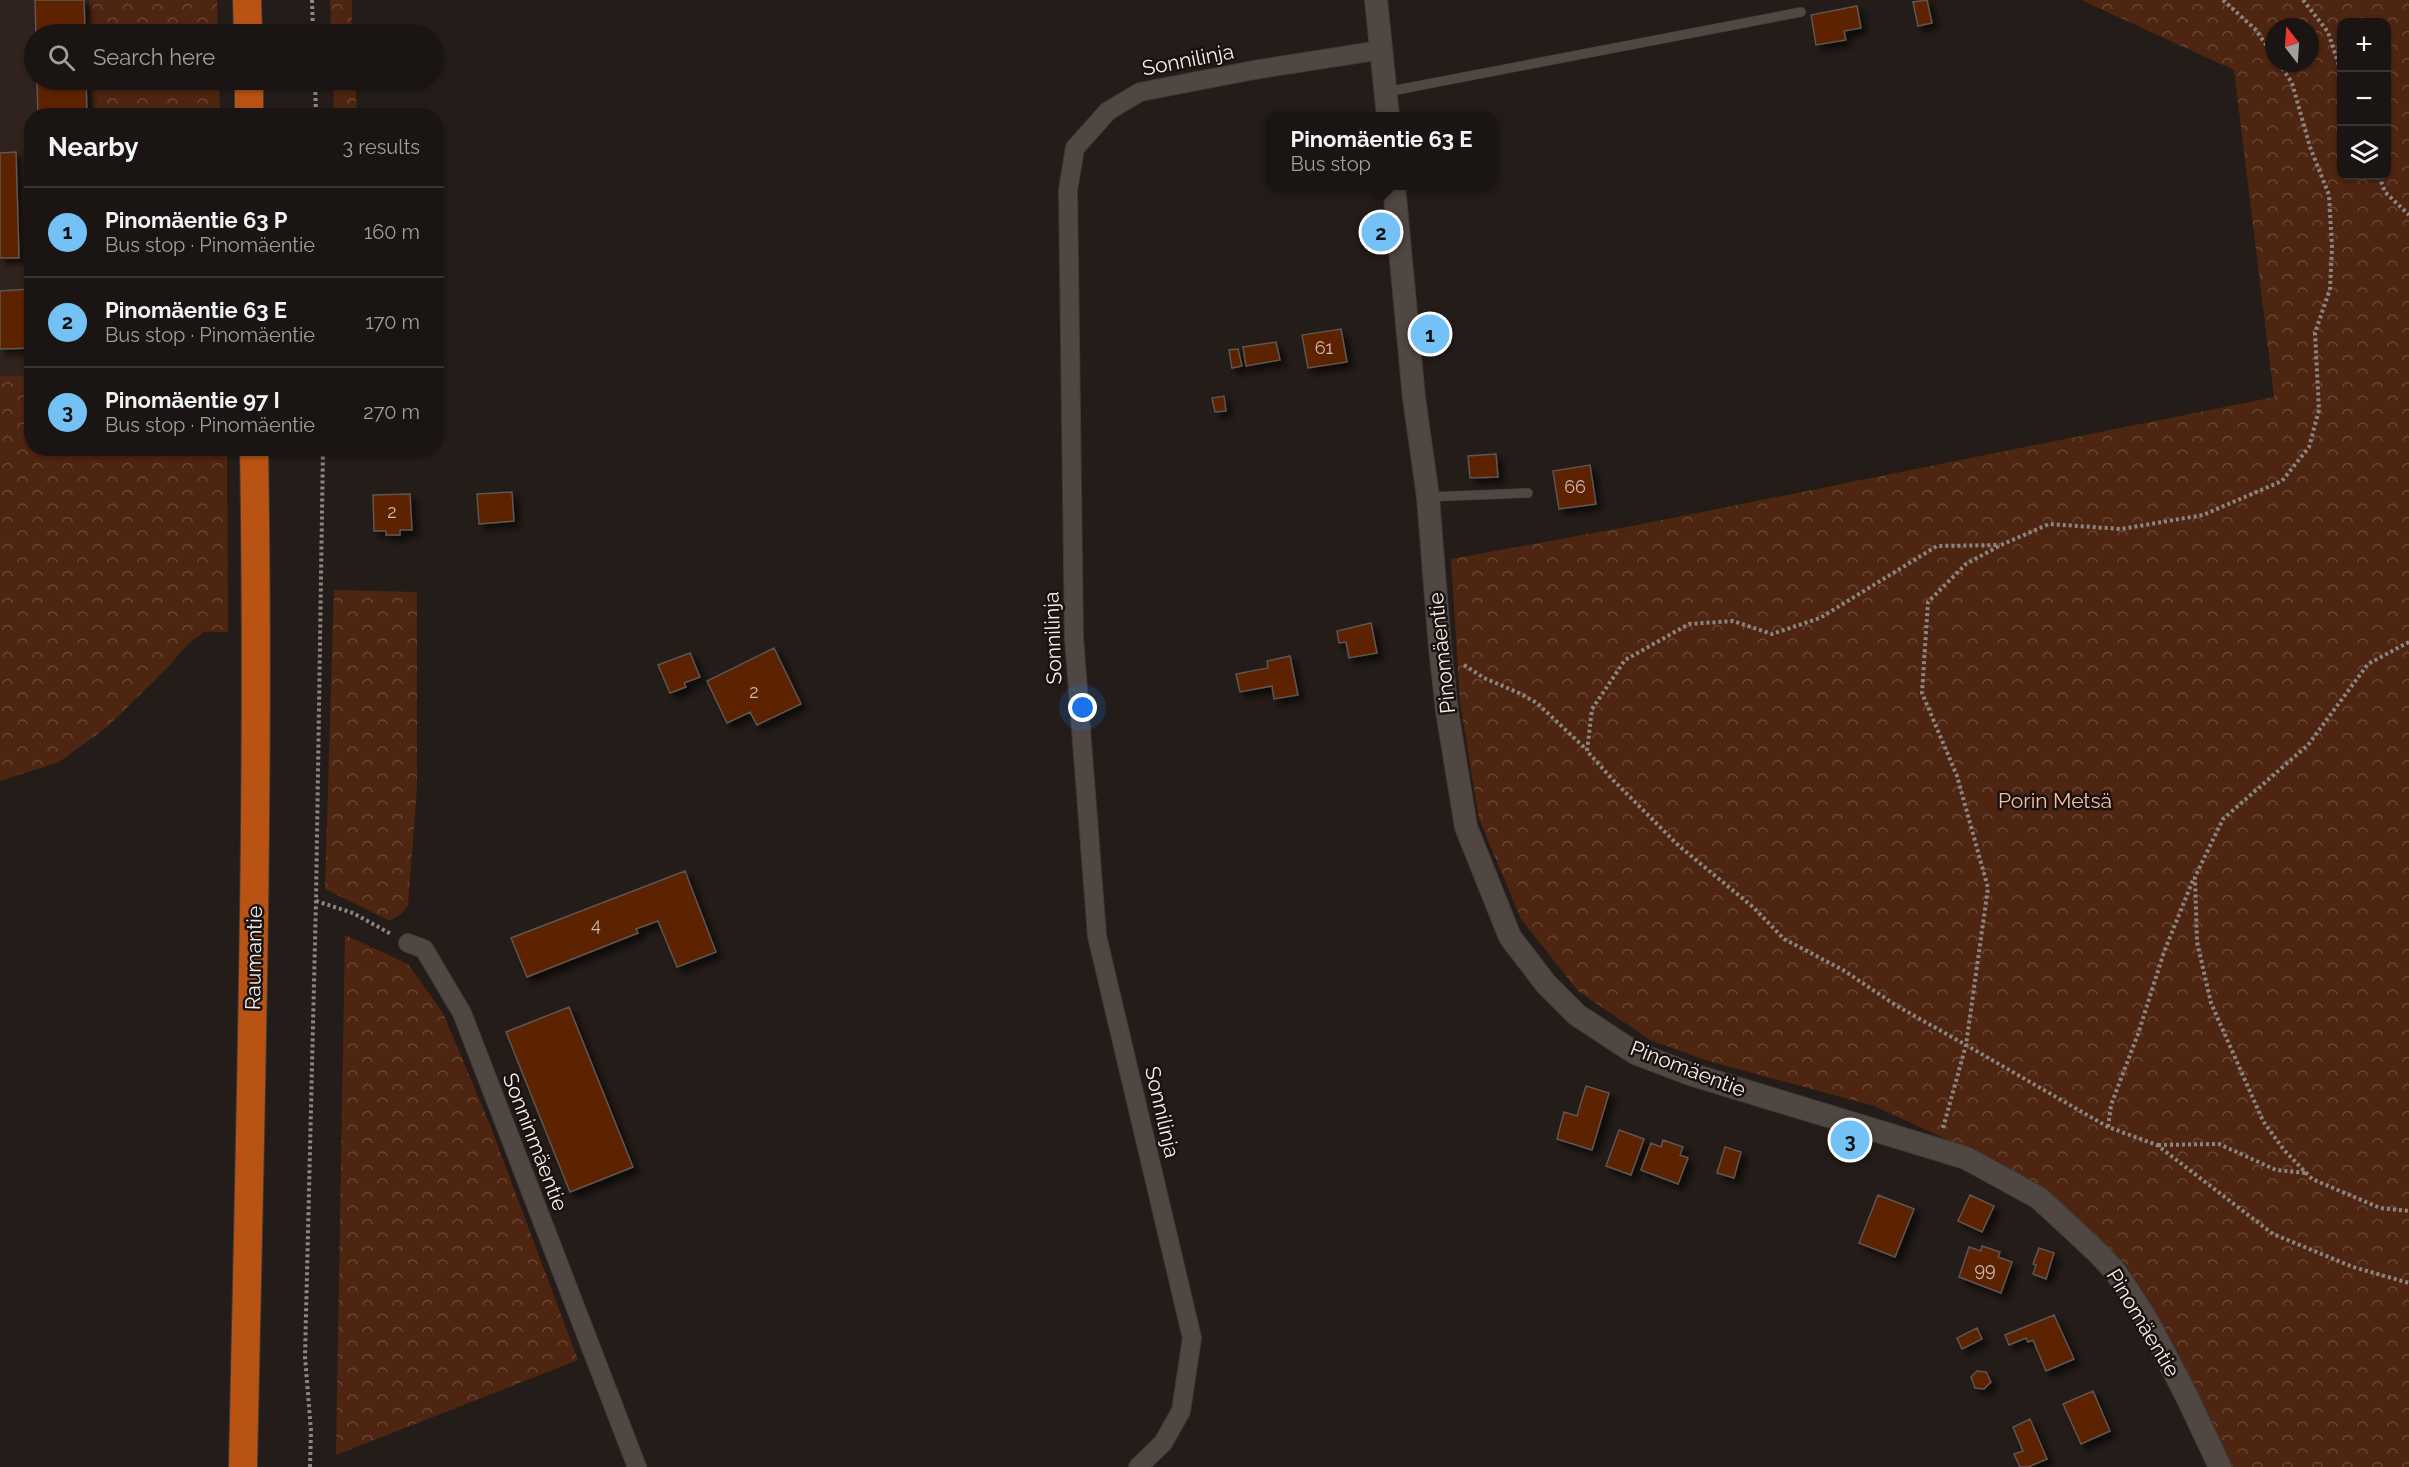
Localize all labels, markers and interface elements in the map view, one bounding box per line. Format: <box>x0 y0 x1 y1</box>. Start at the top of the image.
north arrow <box>2265 18 2319 72</box>
map controls <box>2337 18 2391 180</box>
button: + <box>2337 18 2391 72</box>
search box <box>24 24 444 90</box>
street label: Sonnilinja <box>1140 38 1236 81</box>
icon: search <box>45 41 78 74</box>
text: Search here <box>93 44 215 70</box>
button: − <box>2337 72 2391 126</box>
popup <box>1266 112 1497 190</box>
text: Pinomäentie 63 E <box>1291 126 1472 152</box>
button: layers <box>2337 126 2391 180</box>
text: Nearby <box>48 132 138 162</box>
text: 3 results <box>342 135 420 159</box>
text: Bus stop <box>1291 152 1371 176</box>
text: Pinomäentie 63 P <box>105 207 287 233</box>
pin: 2 <box>1362 210 1400 254</box>
text: 1 <box>63 220 72 244</box>
text: 160 m <box>364 220 420 244</box>
text: Bus stop · Pinomäentie <box>105 233 315 257</box>
text: Pinomäentie 63 E <box>105 297 287 323</box>
text: 2 <box>62 310 73 334</box>
text: 170 m <box>365 310 420 334</box>
pin: 1 <box>1410 312 1450 356</box>
text: Bus stop · Pinomäentie <box>105 323 315 347</box>
house number: 61 <box>1315 337 1334 358</box>
text: Pinomäentie 97 I <box>105 387 280 413</box>
text: 3 <box>62 400 73 424</box>
text: 270 m <box>363 400 420 424</box>
text: Bus stop · Pinomäentie <box>105 413 315 437</box>
house number: 66 <box>1564 476 1586 497</box>
house number: 2 <box>387 501 397 522</box>
street label: Sonnilinja <box>1038 591 1067 685</box>
street label: Pinomäentie <box>1423 591 1460 715</box>
house number: 2 <box>749 681 759 702</box>
your location <box>1068 693 1097 722</box>
park label: Porin Metsä <box>1998 788 2112 813</box>
street label: Raumantie <box>240 906 267 1010</box>
house number: 4 <box>591 914 601 935</box>
street label: Pinomäentie <box>1627 1035 1749 1102</box>
street label: Sonnilinja <box>1140 1064 1185 1160</box>
street label: Sonninmäentie <box>498 1069 573 1214</box>
pin: 3 <box>1830 1118 1870 1162</box>
house number: 99 <box>1974 1259 1996 1280</box>
street label: Pinomäentie <box>2101 1264 2185 1381</box>

